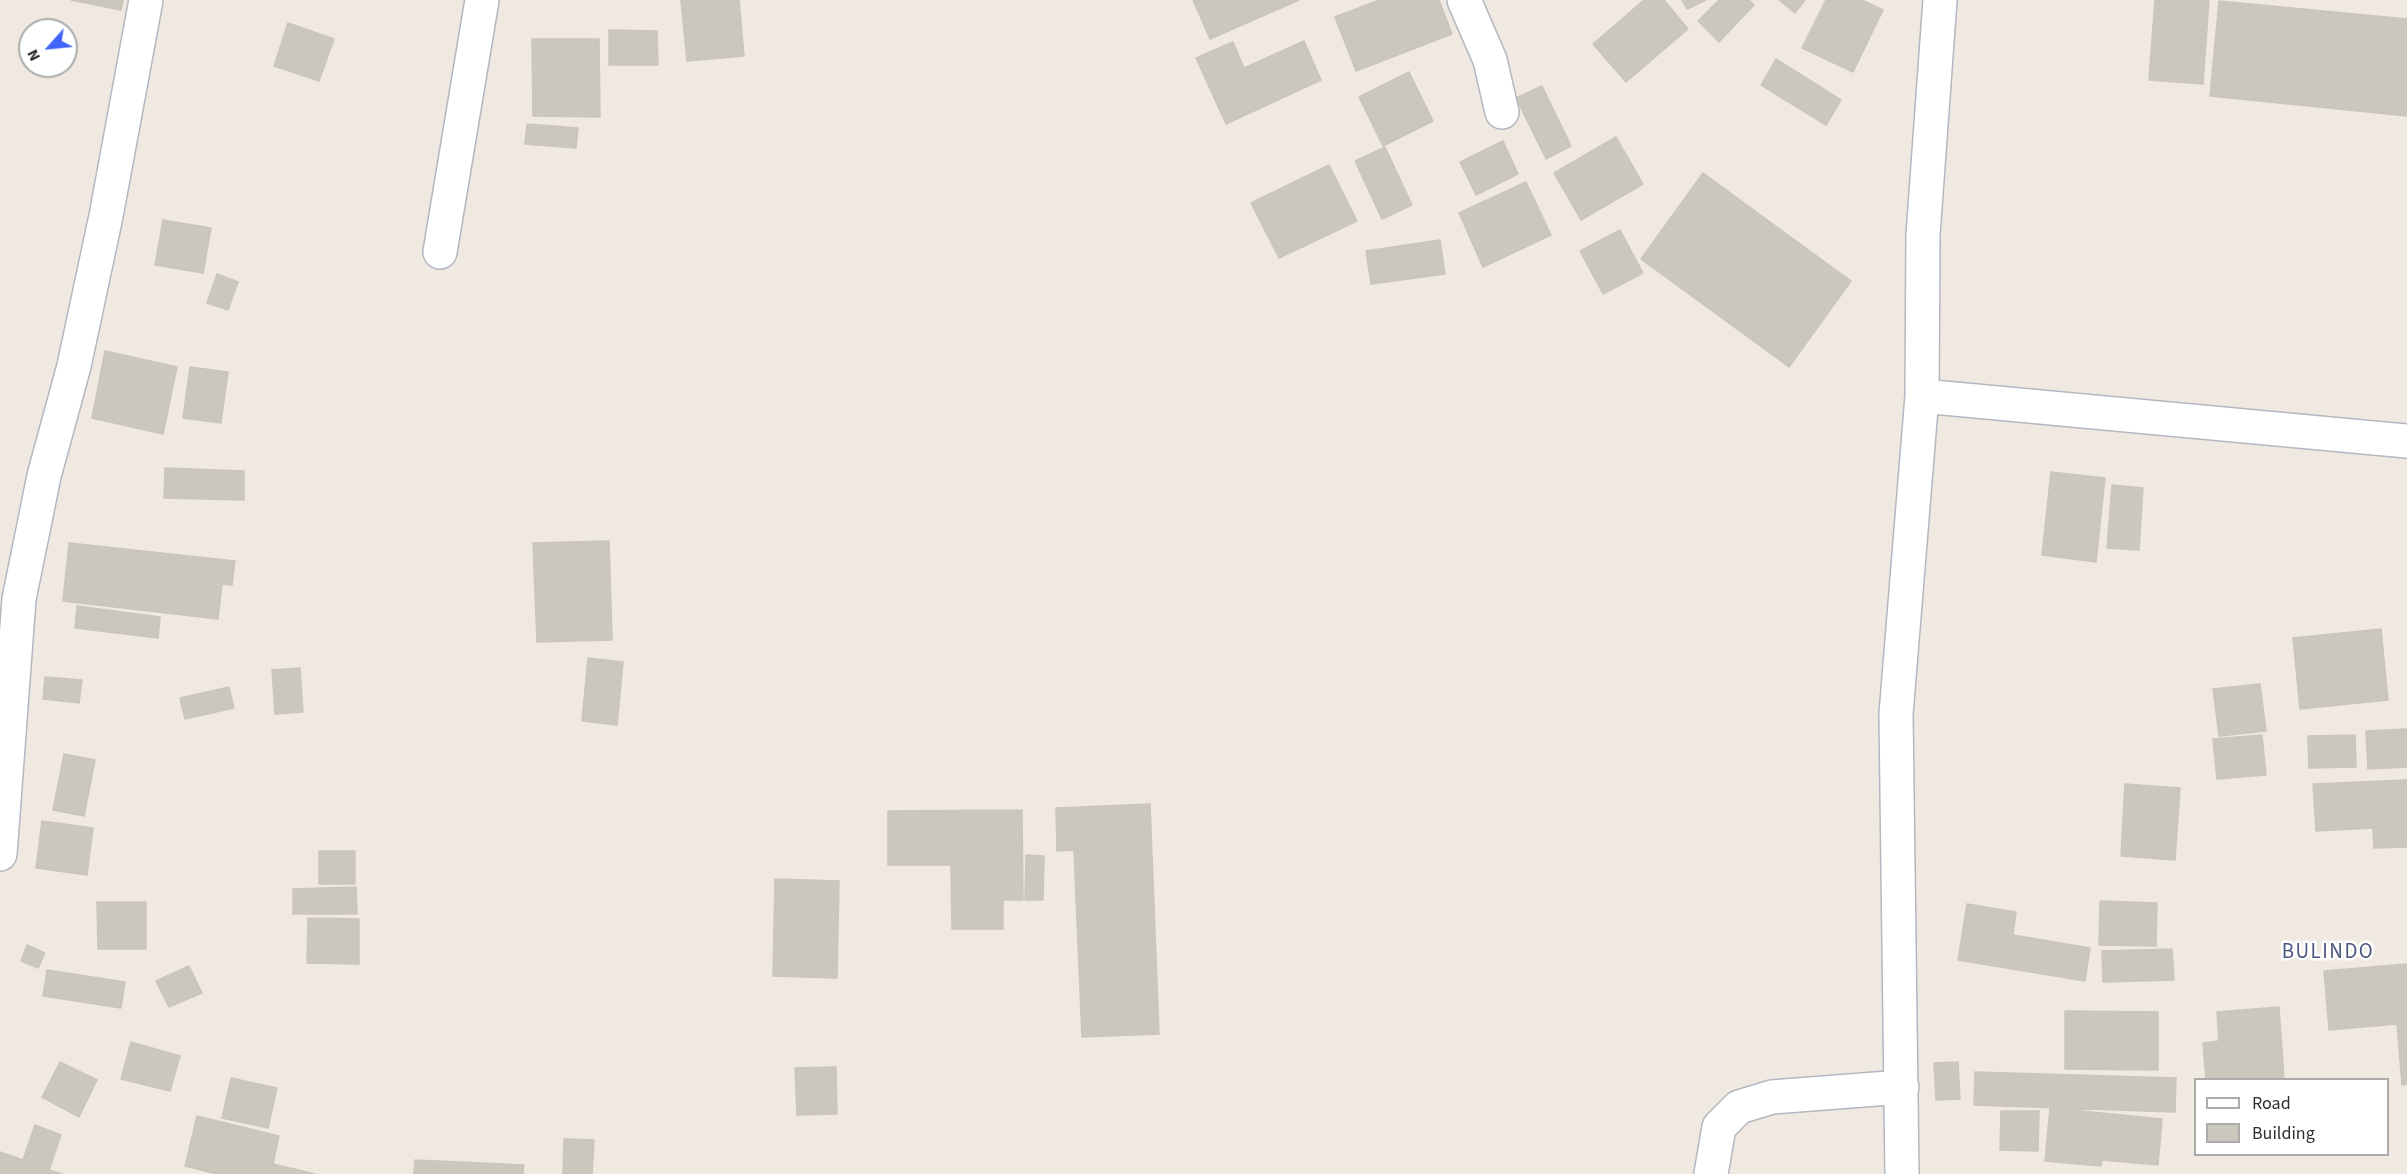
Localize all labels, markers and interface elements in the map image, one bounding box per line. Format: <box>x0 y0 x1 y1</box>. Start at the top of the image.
north arrow <box>18 18 78 78</box>
text: N <box>22 46 46 65</box>
district label: BULINDO <box>2282 940 2374 966</box>
legend <box>2194 1078 2389 1156</box>
text: Road <box>2252 1091 2291 1116</box>
text: Building <box>2252 1121 2315 1146</box>

